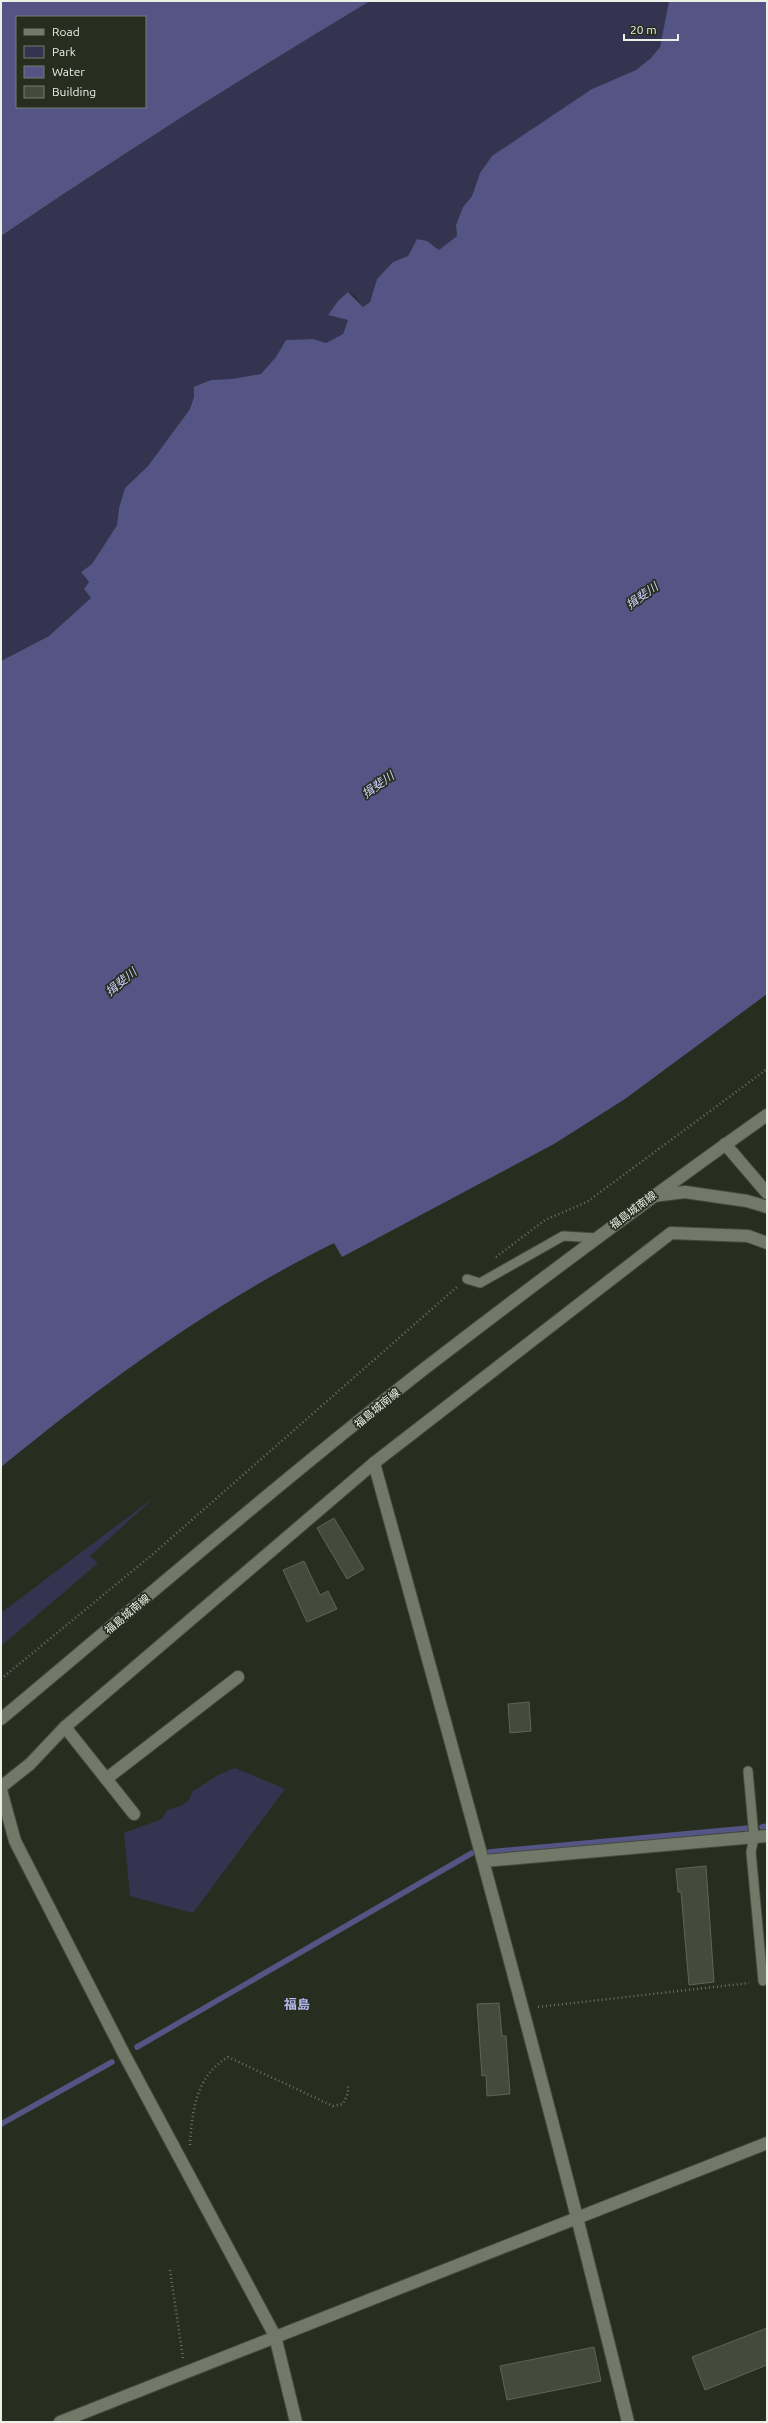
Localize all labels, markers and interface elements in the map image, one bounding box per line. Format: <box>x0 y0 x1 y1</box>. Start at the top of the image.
legend <box>16 16 146 108</box>
scale bar <box>624 16 678 42</box>
text: 20 m <box>630 23 657 36</box>
text: Road <box>52 25 80 38</box>
text: Park <box>52 45 76 58</box>
text: Water <box>52 65 85 78</box>
text: Building <box>52 85 96 98</box>
water label: 揖斐川 <box>623 579 662 611</box>
water label: 揖斐川 <box>359 768 398 800</box>
water label: 揖斐川 <box>103 964 140 998</box>
street label: 福島城南線 <box>607 1189 659 1231</box>
street label: 福島城南線 <box>352 1386 402 1430</box>
street label: 福島城南線 <box>102 1592 152 1636</box>
district label: 福島 <box>284 1997 310 2011</box>

